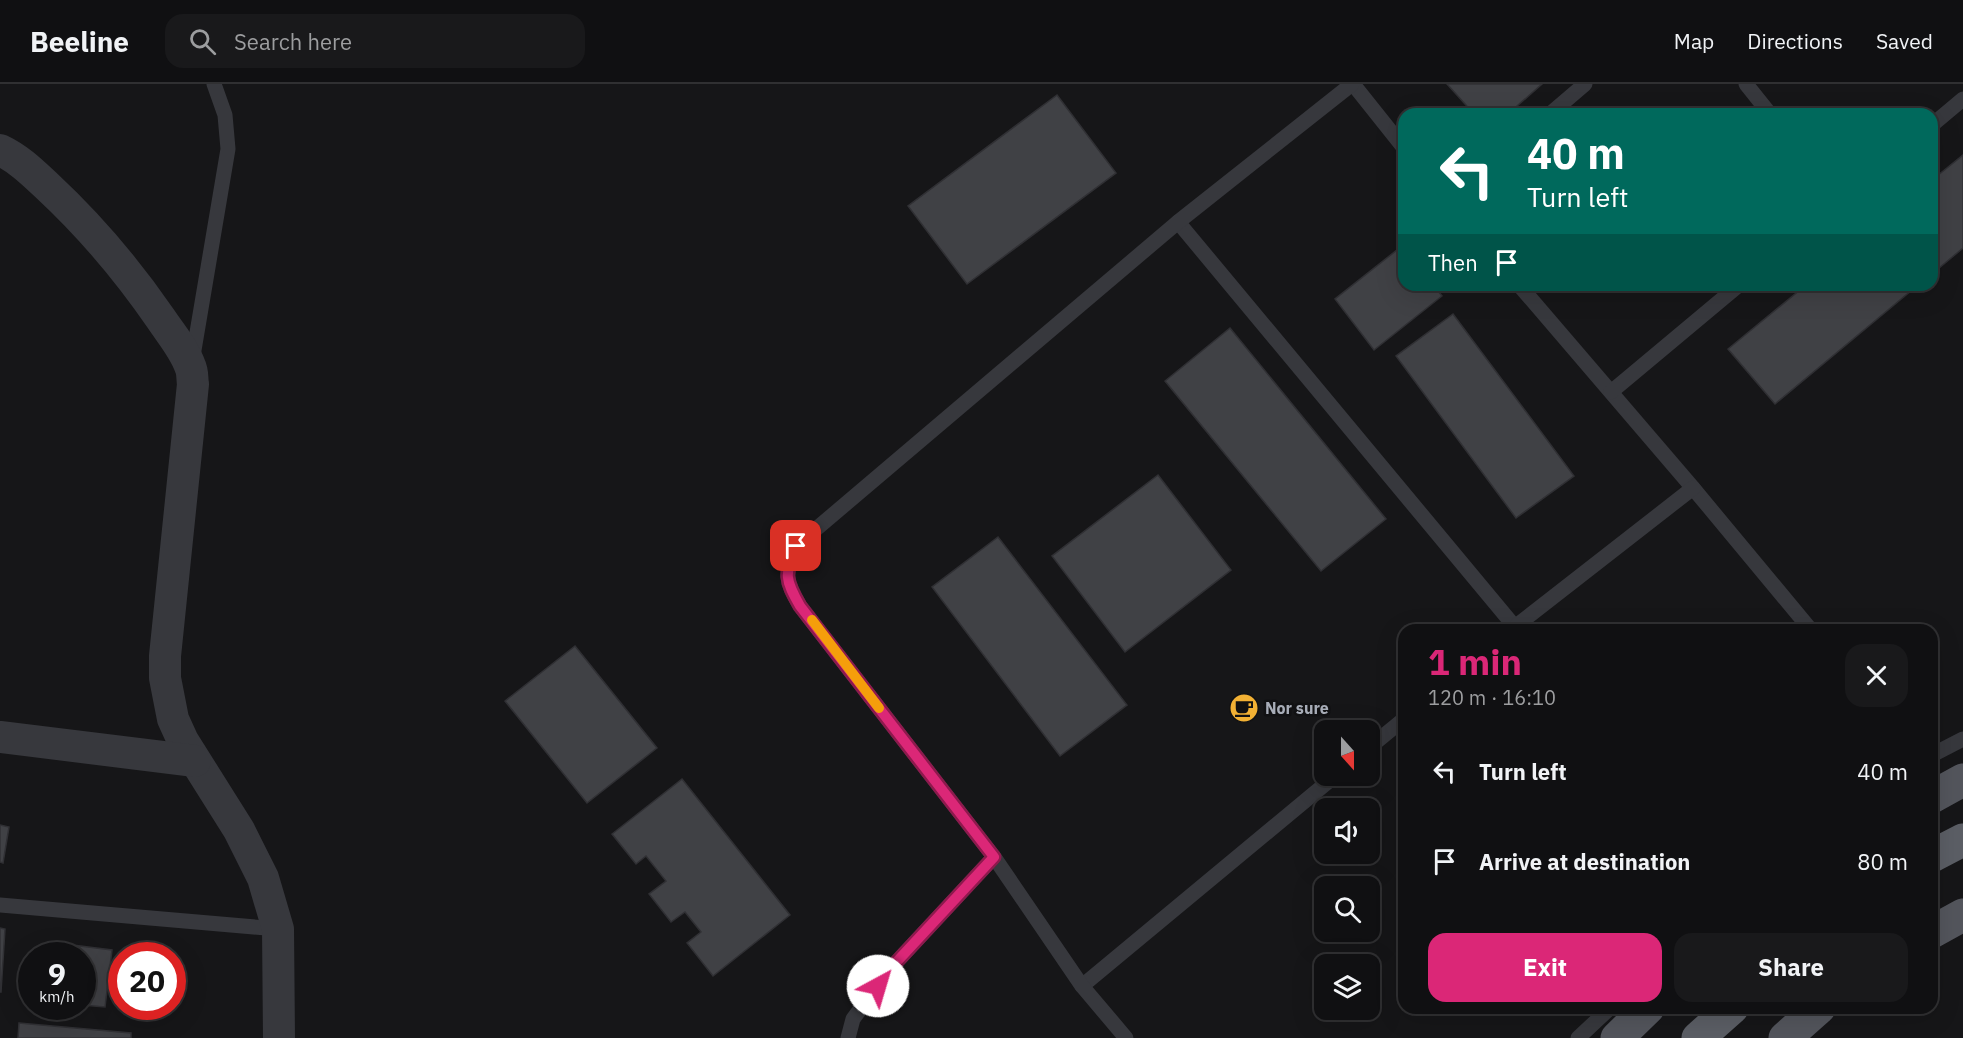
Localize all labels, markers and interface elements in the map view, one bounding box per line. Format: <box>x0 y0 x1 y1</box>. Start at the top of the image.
search box <box>165 14 585 68</box>
text: Beeline <box>30 23 129 60</box>
icon: search <box>186 25 219 58</box>
text: Search here <box>234 27 352 56</box>
text: Map <box>1674 27 1714 55</box>
text: Directions <box>1747 27 1843 55</box>
text: Saved <box>1876 27 1933 55</box>
text: 40 m <box>1527 126 1625 181</box>
icon: left <box>1428 132 1506 210</box>
text: Turn left <box>1527 179 1628 214</box>
icon: arrive <box>1490 246 1523 279</box>
text: Then <box>1428 248 1478 277</box>
pin <box>770 520 821 571</box>
icon: arrive <box>779 529 812 562</box>
text: 1 min <box>1428 638 1522 685</box>
button: close <box>1845 644 1908 707</box>
text: 120 m · 16:10 <box>1428 684 1556 711</box>
cafe icon: Nor sure <box>1228 692 1260 724</box>
place label: Nor sure <box>1265 698 1329 718</box>
north arrow <box>1314 720 1380 786</box>
map controls <box>1314 720 1380 1020</box>
icon: left <box>1428 755 1461 788</box>
text: Turn left <box>1479 757 1567 786</box>
text: 40 m <box>1857 757 1908 786</box>
button: sound <box>1314 798 1380 864</box>
icon: arrive <box>1428 845 1461 878</box>
text: Arrive at destination <box>1479 847 1690 876</box>
text: 80 m <box>1857 847 1908 876</box>
button: search <box>1314 876 1380 942</box>
button: Exit <box>1428 933 1662 1002</box>
button: Share <box>1674 933 1908 1002</box>
speed limit sign: 20 <box>108 942 186 1020</box>
text: 9 <box>48 954 66 993</box>
position arrow <box>846 954 910 1018</box>
button: layers <box>1314 954 1380 1020</box>
text: km/h <box>39 987 75 1006</box>

